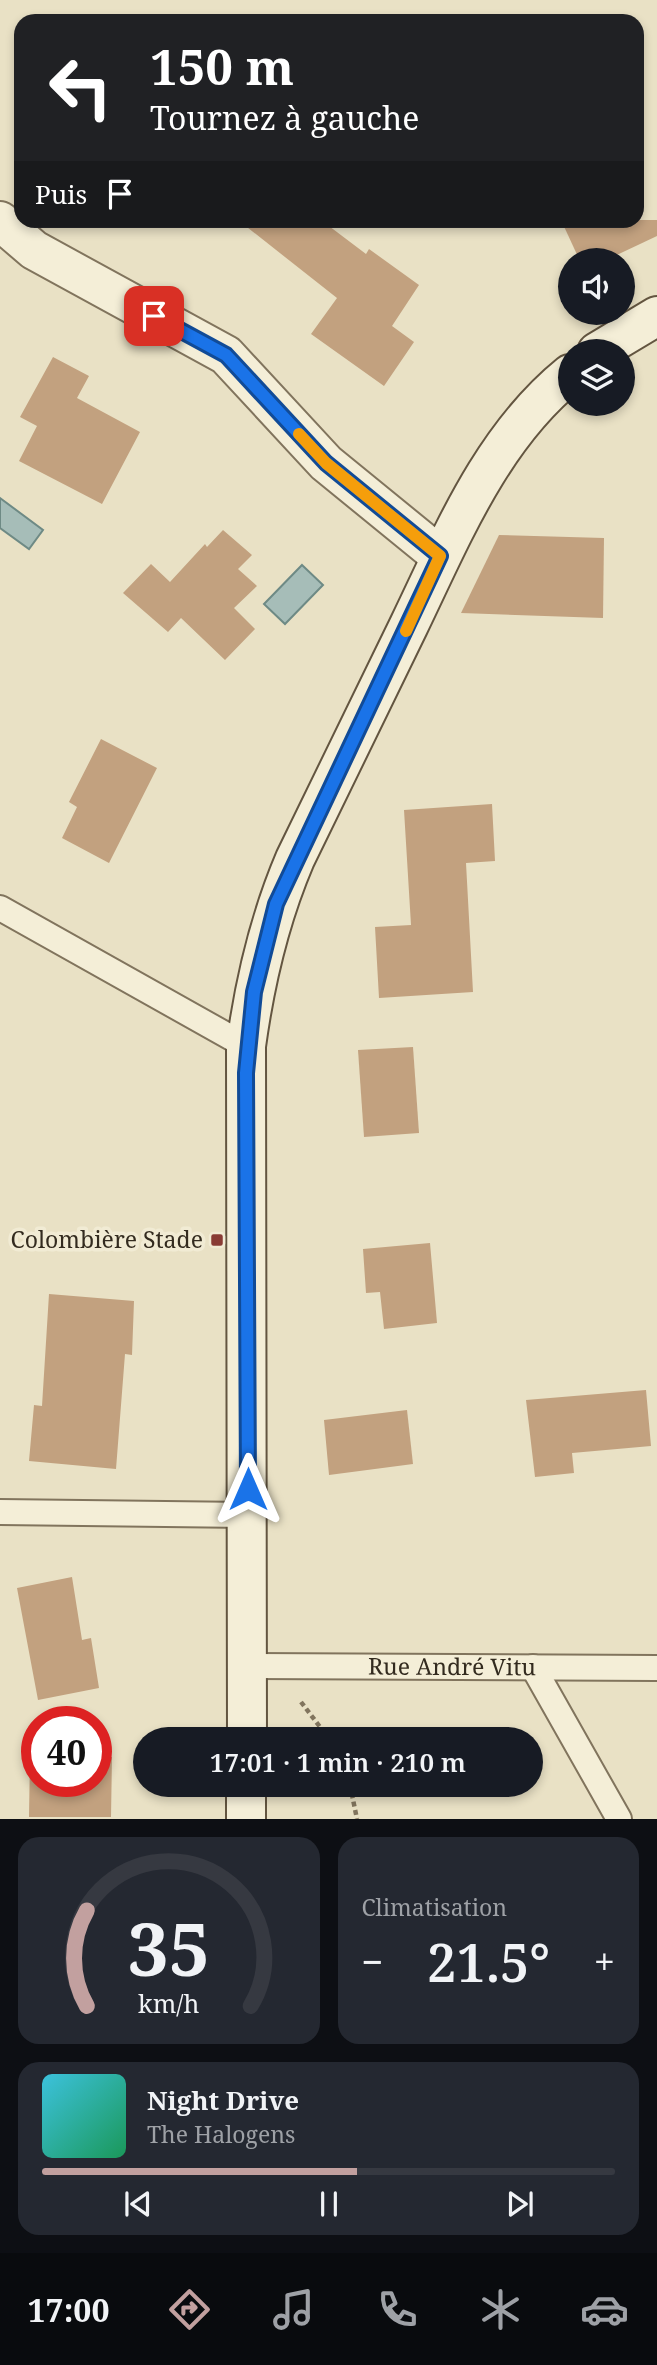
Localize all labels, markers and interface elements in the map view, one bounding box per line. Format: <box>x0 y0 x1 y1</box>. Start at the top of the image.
text: 150 m <box>150 33 294 99</box>
icon: left <box>35 42 126 133</box>
text: Tournez à gauche <box>150 96 419 139</box>
icon: arrive <box>101 175 139 213</box>
text: Puis <box>35 176 87 212</box>
map controls <box>558 248 635 416</box>
button: sound <box>558 248 635 325</box>
pin <box>124 286 184 346</box>
icon: arrive <box>135 297 173 335</box>
button: layers <box>558 339 635 416</box>
place label: Colombière Stade <box>11 1223 203 1255</box>
marker: Colombière Stade <box>209 1232 225 1248</box>
position arrow <box>211 1452 285 1526</box>
street label: Rue André Vitu <box>368 1650 536 1682</box>
speed limit sign: 40 <box>21 1706 112 1797</box>
text: 17:01 · 1 min · 210 m <box>210 1744 466 1780</box>
text: Climatisation <box>362 1891 507 1923</box>
text: 35 <box>128 1899 210 1998</box>
text: 21.5° <box>427 1926 550 1997</box>
text: − <box>362 1935 384 1987</box>
text: + <box>594 1935 615 1987</box>
text: km/h <box>138 1986 200 2020</box>
text: Night Drive <box>147 2082 299 2118</box>
text: The Halogens <box>147 2118 295 2150</box>
icon: previous <box>119 2185 157 2223</box>
icon: pause <box>310 2185 348 2223</box>
icon: next <box>501 2185 539 2223</box>
icon: directions <box>165 2285 214 2334</box>
icon: music <box>269 2285 318 2334</box>
icon: phone <box>373 2285 422 2334</box>
icon: climate <box>476 2285 525 2334</box>
icon: car <box>580 2285 629 2334</box>
text: 17:00 <box>27 2288 110 2331</box>

